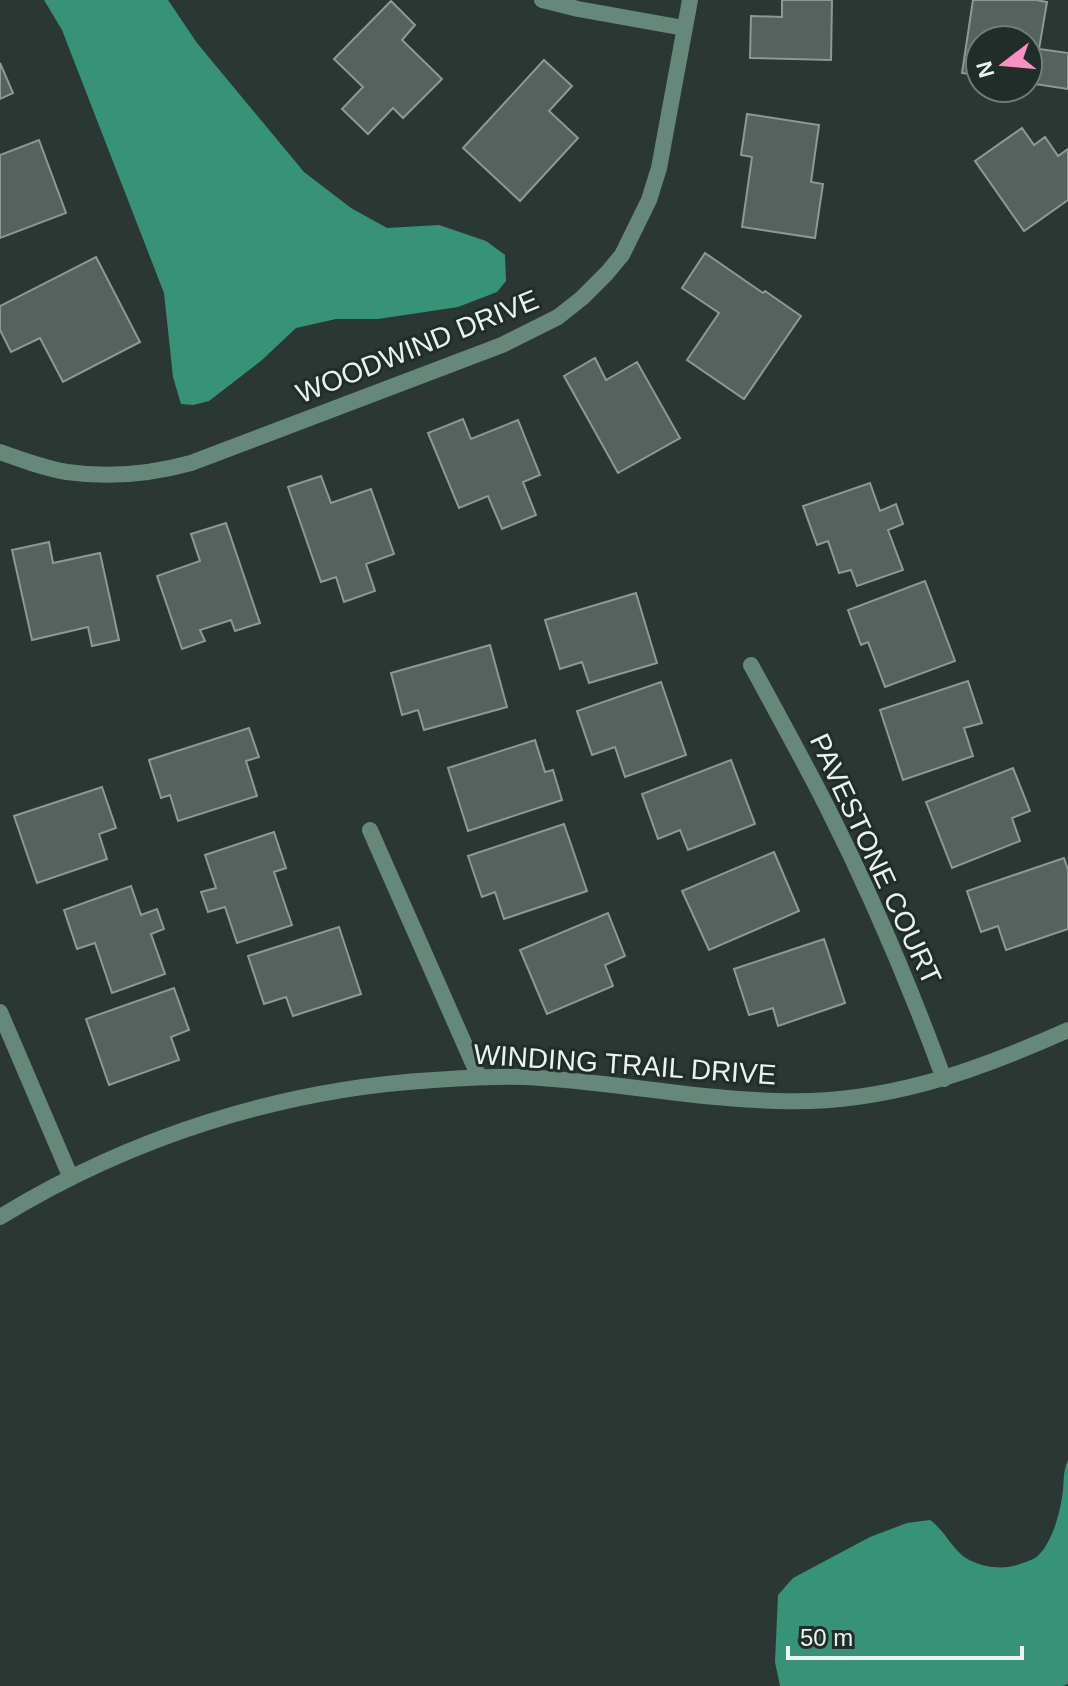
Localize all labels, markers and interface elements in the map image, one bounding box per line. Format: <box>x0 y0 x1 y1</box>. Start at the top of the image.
north arrow <box>964 24 1044 104</box>
text: N <box>971 58 999 80</box>
street label: WOODWIND DRIVE <box>292 284 543 409</box>
street label: PAVESTONE COURT <box>804 729 947 990</box>
street label: WINDING TRAIL DRIVE <box>473 1038 777 1091</box>
scale bar <box>788 1610 1022 1660</box>
text: 50 m <box>800 1624 853 1651</box>

